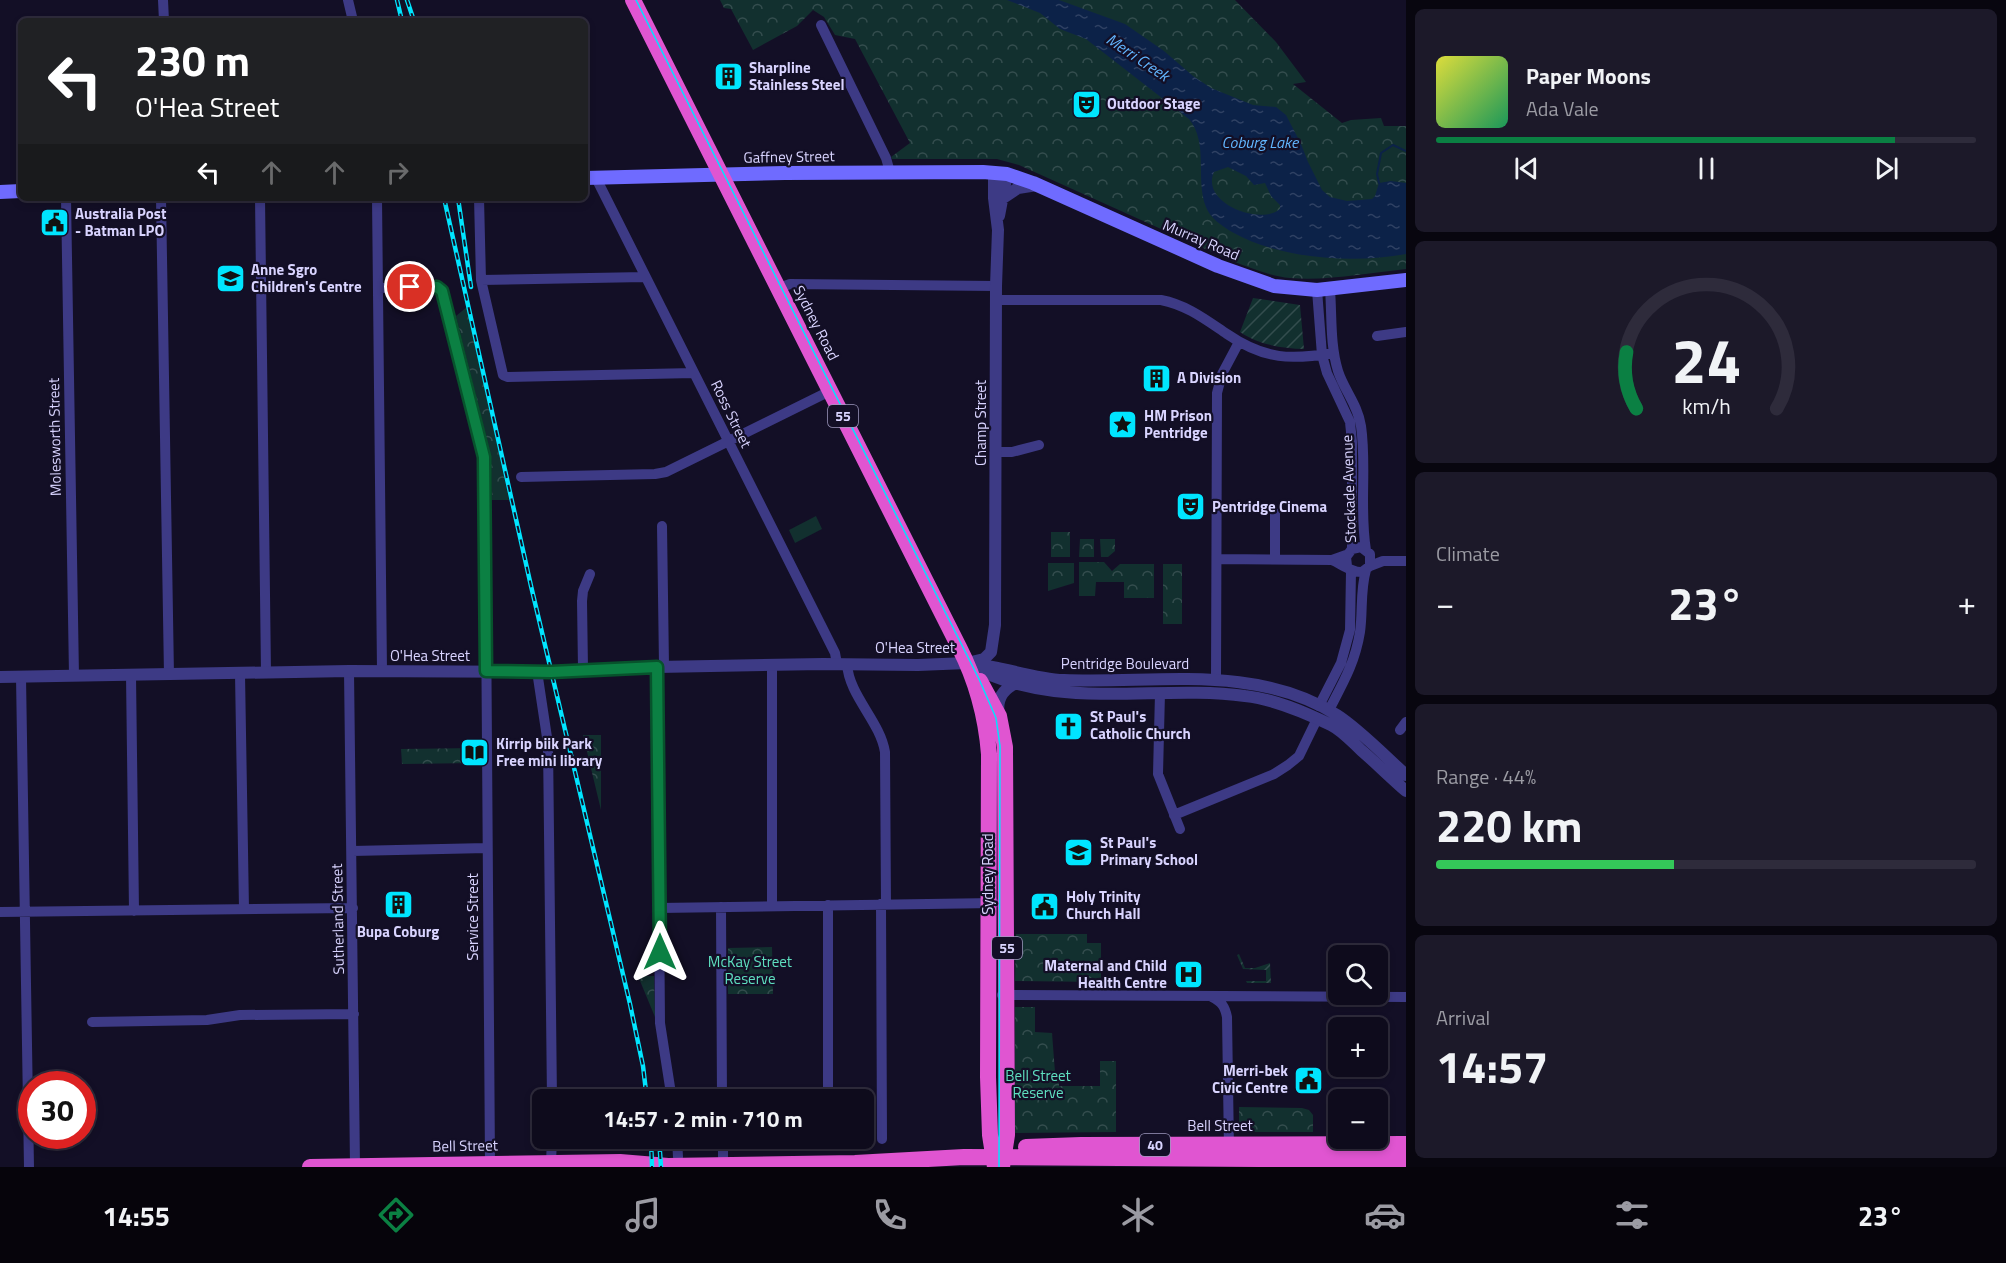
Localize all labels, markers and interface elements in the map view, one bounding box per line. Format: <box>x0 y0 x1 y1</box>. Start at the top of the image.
water label: Merri Creek <box>1102 27 1176 88</box>
text: 230 m <box>135 28 250 92</box>
icon: left <box>36 42 114 120</box>
place label: Sharpline Stainless Steel <box>749 56 844 96</box>
text: Paper Moons <box>1526 59 1651 93</box>
building icon: Sharpline Stainless Steel <box>712 61 744 93</box>
text: O'Hea Street <box>135 86 279 127</box>
theatre icon: Outdoor Stage <box>1070 88 1102 120</box>
place label: Outdoor Stage <box>1107 92 1201 115</box>
text: Ada Vale <box>1526 93 1599 124</box>
water label: Coburg Lake <box>1222 130 1300 154</box>
street label: Gaffney Street <box>743 144 836 169</box>
icon: previous <box>1510 152 1543 185</box>
icon: pause <box>1690 152 1723 185</box>
icon: next <box>1870 152 1903 185</box>
icon: left <box>192 156 225 189</box>
icon: ahead <box>255 156 288 189</box>
icon: ahead <box>318 156 351 189</box>
icon: right <box>381 156 414 189</box>
place label: Australia Post - Batman LPO <box>75 202 167 242</box>
public building icon: Australia Post - Batman LPO <box>38 207 70 239</box>
street label: Murray Road <box>1159 213 1243 266</box>
place label: Anne Sgro Children's Centre <box>251 258 362 298</box>
pin <box>384 261 435 312</box>
school or university icon: Anne Sgro Children's Centre <box>214 263 246 295</box>
icon: arrive <box>393 270 426 303</box>
street label: Sydney Road <box>788 281 845 364</box>
text: 24 <box>1671 312 1741 407</box>
building icon: A Division <box>1140 362 1172 394</box>
place label: A Division <box>1177 366 1241 389</box>
street label: Ross Street <box>705 376 758 452</box>
street label: Molesworth Street <box>42 377 67 496</box>
street label: Champ Street <box>969 379 992 466</box>
text: km/h <box>1682 390 1730 422</box>
place label: HM Prison Pentridge <box>1144 404 1212 444</box>
road number: 55 <box>828 405 858 427</box>
place icon: HM Prison Pentridge <box>1107 409 1139 441</box>
street label: Stockade Avenue <box>1335 435 1362 543</box>
theatre icon: Pentridge Cinema <box>1175 491 1207 523</box>
place label: Pentridge Cinema <box>1212 495 1327 518</box>
text: Climate <box>1436 538 1500 569</box>
text: 23° <box>1668 569 1744 637</box>
text: − <box>1436 578 1454 628</box>
text: + <box>1958 578 1976 628</box>
street label: O'Hea Street <box>875 636 956 659</box>
street label: O'Hea Street <box>390 644 471 667</box>
street label: Pentridge Boulevard <box>1061 652 1189 675</box>
place label: St Paul's Catholic Church <box>1090 705 1191 745</box>
church icon: St Paul's Catholic Church <box>1053 710 1085 742</box>
place label: Kirrip biik Park Free mini library <box>496 732 603 772</box>
library icon: Kirrip biik Park Free mini library <box>459 737 491 769</box>
text: Range · 44% <box>1436 761 1536 792</box>
text: 220 km <box>1436 791 1582 859</box>
place label: St Paul's Primary School <box>1100 831 1198 871</box>
street label: Sydney Road <box>976 833 999 915</box>
school or university icon: St Paul's Primary School <box>1063 836 1095 868</box>
street label: Sutherland Street <box>325 863 350 975</box>
street label: Service Street <box>461 873 484 961</box>
place label: Holy Trinity Church Hall <box>1066 885 1141 925</box>
building icon: Bupa Coburg <box>382 889 414 921</box>
public building icon: Holy Trinity Church Hall <box>1029 890 1061 922</box>
place label: Bupa Coburg <box>357 920 439 943</box>
position arrow <box>628 920 692 984</box>
road number: 55 <box>992 937 1022 959</box>
map controls <box>1328 945 1388 1149</box>
button: search <box>1328 945 1388 1005</box>
park label: McKay Street Reserve <box>708 950 793 990</box>
place label: Maternal and Child Health Centre <box>1044 954 1167 994</box>
hospital icon: Maternal and Child Health Centre <box>1172 959 1204 991</box>
text: Arrival <box>1436 1002 1490 1033</box>
button: + <box>1328 1017 1388 1077</box>
text: 14:57 <box>1436 1032 1548 1100</box>
place label: Merri-bek Civic Centre <box>1212 1059 1288 1099</box>
park label: Bell Street Reserve <box>1005 1064 1072 1104</box>
public building icon: Merri-bek Civic Centre <box>1293 1064 1325 1096</box>
speed limit sign: 30 <box>18 1071 96 1149</box>
button: − <box>1328 1089 1388 1149</box>
text: 14:57 · 2 min · 710 m <box>603 1102 803 1136</box>
street label: Bell Street <box>1187 1114 1254 1137</box>
street label: Bell Street <box>432 1133 499 1158</box>
road number: 40 <box>1140 1134 1170 1156</box>
icon: directions <box>375 1194 417 1236</box>
icon: music <box>622 1194 664 1236</box>
icon: phone <box>869 1194 911 1236</box>
icon: climate <box>1117 1194 1159 1236</box>
icon: car <box>1364 1194 1406 1236</box>
icon: filters <box>1611 1194 1653 1236</box>
text: 14:55 <box>103 1195 170 1236</box>
text: 23° <box>1858 1195 1903 1236</box>

